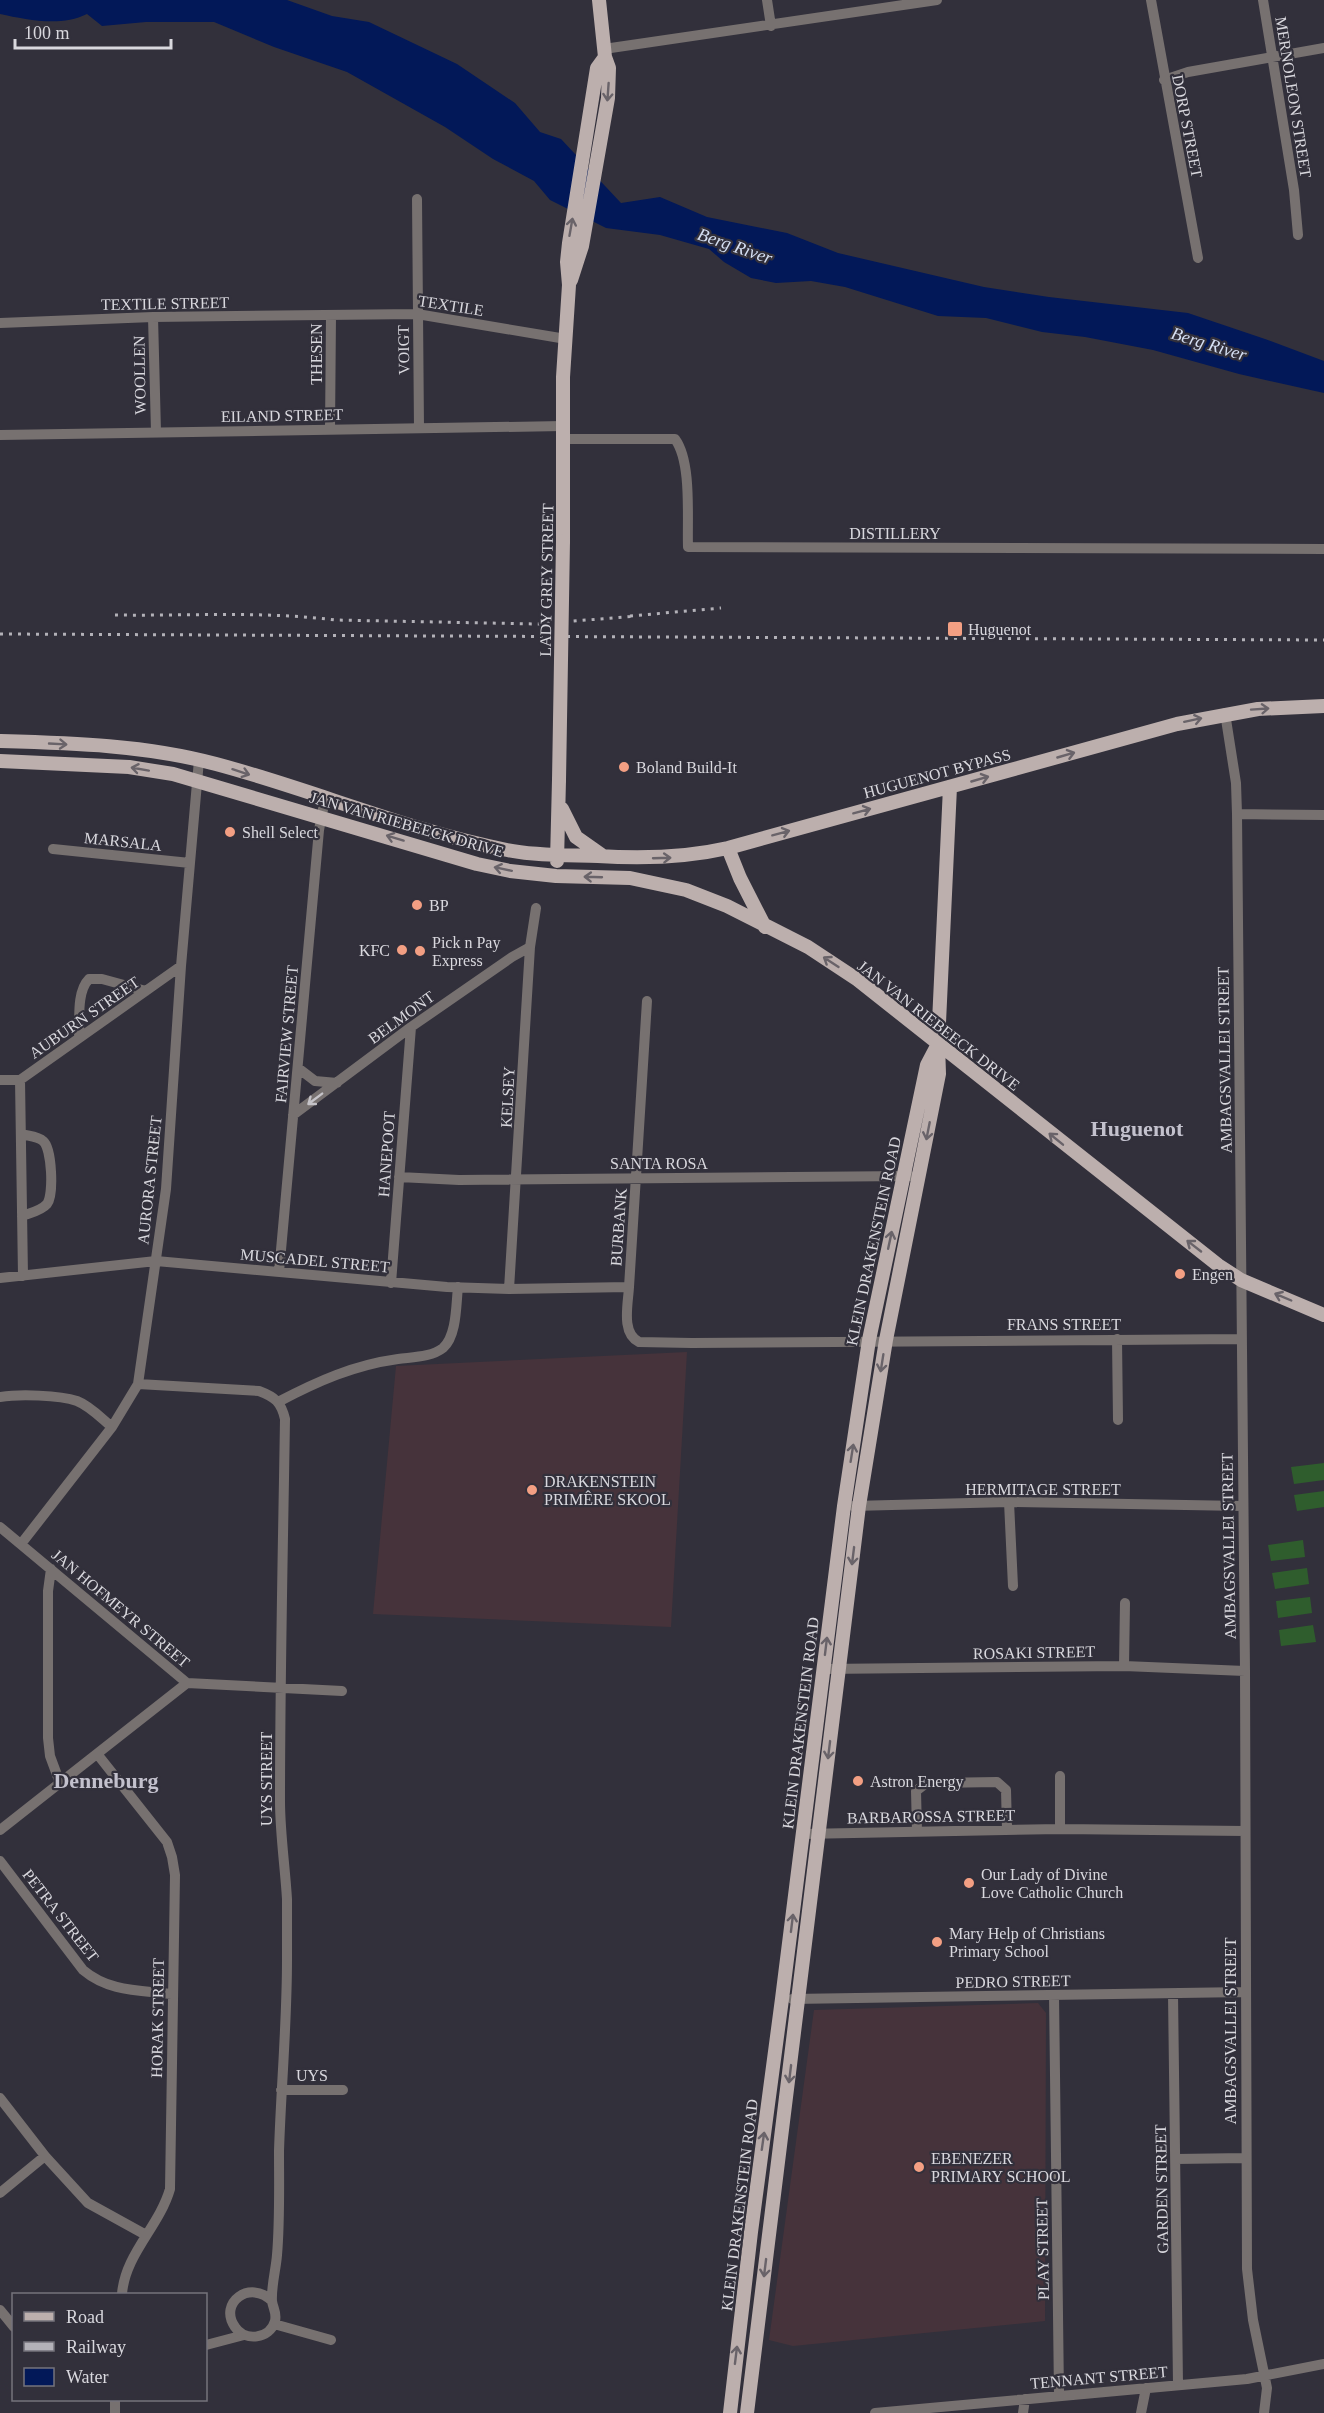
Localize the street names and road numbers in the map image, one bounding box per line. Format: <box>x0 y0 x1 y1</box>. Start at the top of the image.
street label: MERNOLEON STREET <box>1272 15 1315 179</box>
street label: DORP STREET <box>1169 73 1206 179</box>
street label: TEXTILE <box>417 292 485 319</box>
street label: TEXTILE STREET <box>101 294 230 313</box>
street label: THESEN <box>308 323 325 385</box>
street label: VOIGT <box>395 325 412 375</box>
street label: WOOLLEN <box>130 335 149 415</box>
street label: EILAND STREET <box>221 406 343 425</box>
street label: LADY GREY STREET <box>537 503 556 657</box>
street label: DISTILLERY <box>849 525 941 542</box>
street label: HUGUENOT BYPASS <box>862 746 1013 801</box>
street label: JAN VAN RIEBEECK DRIVE <box>308 789 506 860</box>
street label: MARSALA <box>83 829 163 854</box>
street label: JAN VAN RIEBEECK DRIVE <box>854 957 1023 1094</box>
street label: FAIRVIEW STREET <box>272 964 301 1104</box>
street label: AMBAGSVALLEI STREET <box>1214 966 1235 1154</box>
street label: AUBURN STREET <box>26 973 143 1062</box>
street label: BELMONT <box>365 988 438 1047</box>
street label: KELSEY <box>497 1066 518 1128</box>
street label: HANEPOOT <box>375 1110 398 1198</box>
street label: AURORA STREET <box>134 1115 165 1245</box>
street label: KLEIN DRAKENSTEIN ROAD <box>843 1135 904 1347</box>
street label: SANTA ROSA <box>610 1155 708 1172</box>
street label: BURBANK <box>607 1187 630 1267</box>
street label: MUSCADEL STREET <box>239 1245 391 1276</box>
street label: FRANS STREET <box>1007 1316 1121 1333</box>
street label: AMBAGSVALLEI STREET <box>1218 1452 1239 1640</box>
street label: HERMITAGE STREET <box>965 1481 1121 1498</box>
street label: JAN HOFMEYR STREET <box>48 1546 193 1671</box>
street label: KLEIN DRAKENSTEIN ROAD <box>779 1616 822 1830</box>
street label: ROSAKI STREET <box>973 1643 1095 1662</box>
street label: UYS STREET <box>258 1731 275 1826</box>
street label: BARBAROSSA STREET <box>847 1807 1016 1826</box>
street label: PETRA STREET <box>19 1866 102 1965</box>
street label: AMBAGSVALLEI STREET <box>1222 1937 1239 2124</box>
street label: HORAK STREET <box>148 1958 167 2078</box>
street label: PEDRO STREET <box>955 1972 1071 1991</box>
street label: UYS <box>296 2067 328 2084</box>
street label: KLEIN DRAKENSTEIN ROAD <box>718 2098 761 2312</box>
street label: GARDEN STREET <box>1152 2124 1171 2254</box>
street label: PLAY STREET <box>1033 2197 1052 2300</box>
street label: TENNANT STREET <box>1030 2363 1169 2392</box>

